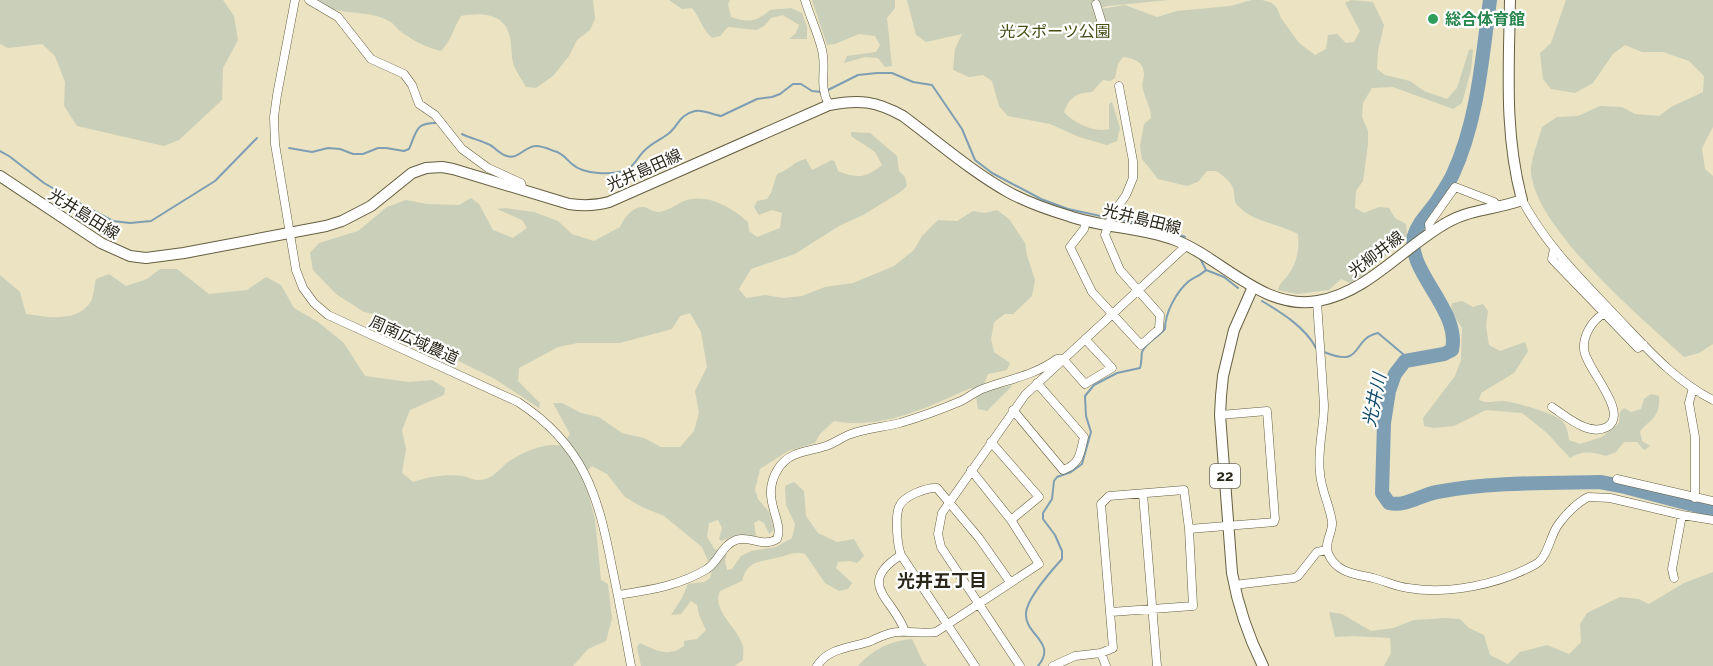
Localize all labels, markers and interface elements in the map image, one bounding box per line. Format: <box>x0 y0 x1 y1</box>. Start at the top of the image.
place label: 総合体育館 <box>1445 10 1525 29</box>
marker: 総合体育館 <box>1426 12 1440 26</box>
park label: 光スポーツ公園 <box>999 22 1111 41</box>
street label: 光井島田線 <box>604 145 684 195</box>
street label: 光井島田線 <box>45 185 123 243</box>
street label: 光井島田線 <box>1101 200 1183 238</box>
street label: 光柳井線 <box>1345 227 1407 281</box>
street label: 周南広域農道 <box>366 312 462 368</box>
water label: 光井川 <box>1358 369 1390 429</box>
road number: 22 <box>1210 464 1240 488</box>
district label: 光井五丁目 <box>897 570 987 591</box>

